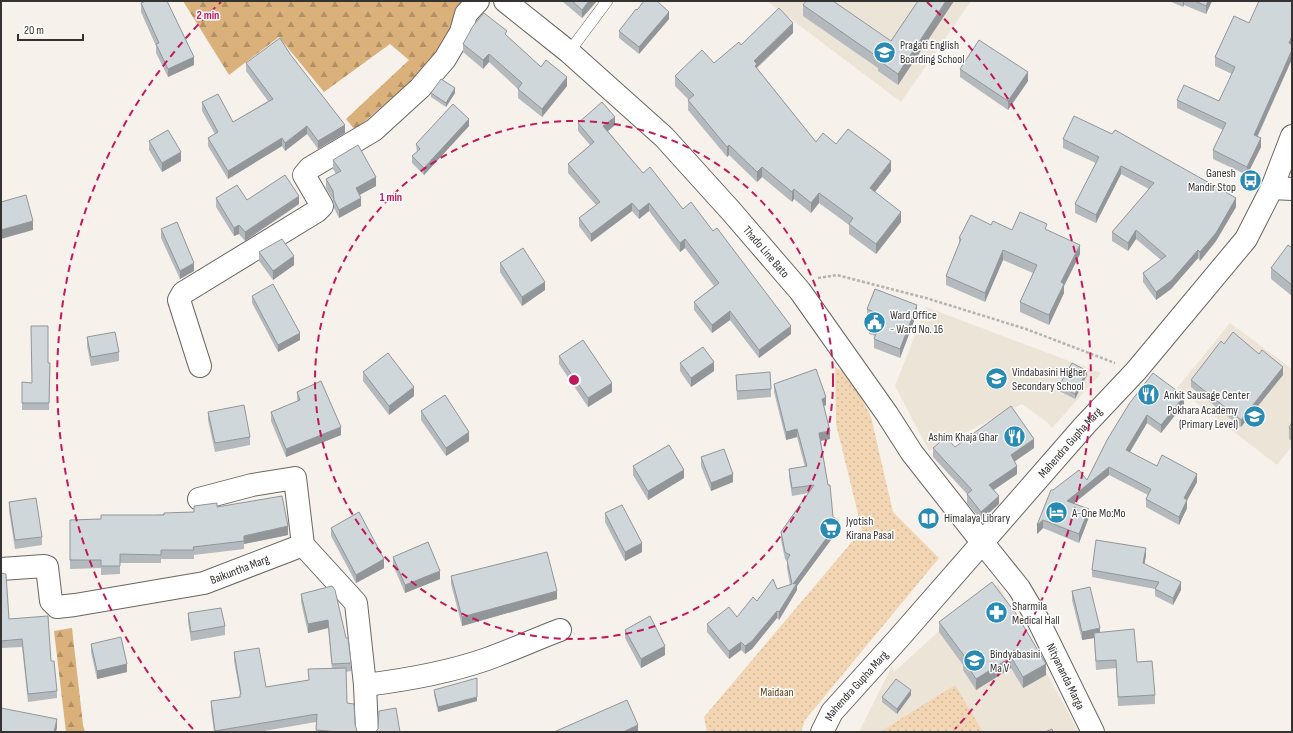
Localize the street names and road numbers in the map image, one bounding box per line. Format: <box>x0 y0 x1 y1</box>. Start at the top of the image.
street label: Thado Line Bato <box>740 223 793 281</box>
street label: Mahendra Gupha Marg <box>1035 404 1105 481</box>
street label: Baikuntha Marg <box>208 551 271 588</box>
street label: Nityananda Marga <box>1043 641 1088 712</box>
street label: Mahendra Gupha Marg <box>821 647 891 723</box>

